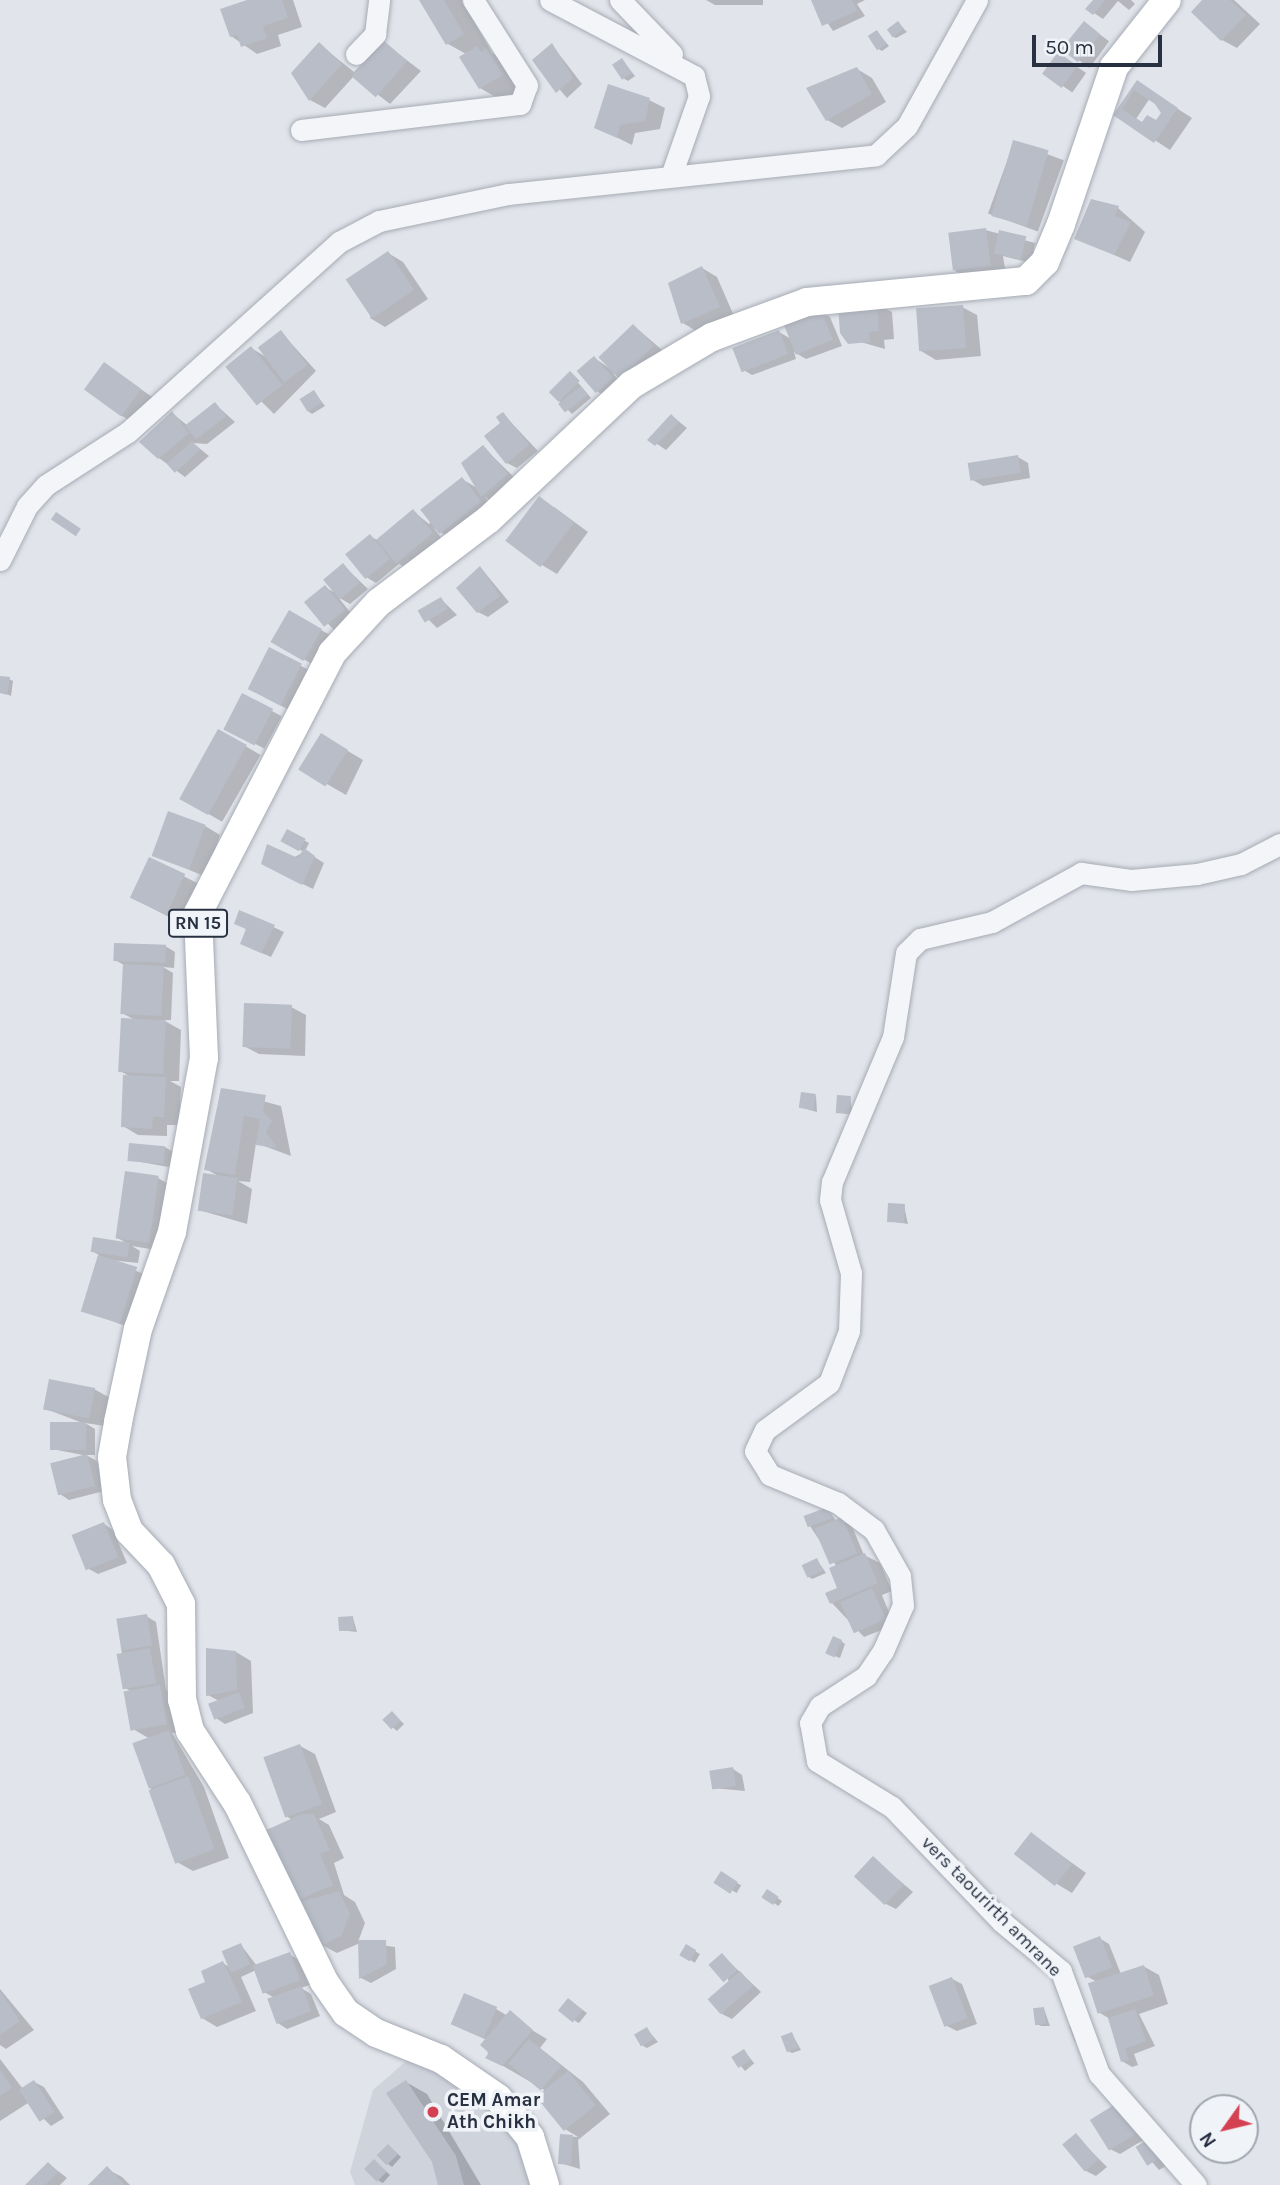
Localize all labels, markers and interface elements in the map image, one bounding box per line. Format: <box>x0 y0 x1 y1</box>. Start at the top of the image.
scale bar <box>1035 21 1164 65</box>
text: 50 m <box>1045 35 1094 59</box>
road number: RN 15 <box>166 908 230 938</box>
street label: vers taourirth amrane <box>916 1832 1066 1982</box>
place label: CEM Amar Ath Chikh <box>447 2090 540 2134</box>
north arrow <box>1189 2094 1259 2164</box>
marker: CEM Amar Ath Chikh <box>425 2104 441 2120</box>
text: N <box>1195 2128 1221 2151</box>

